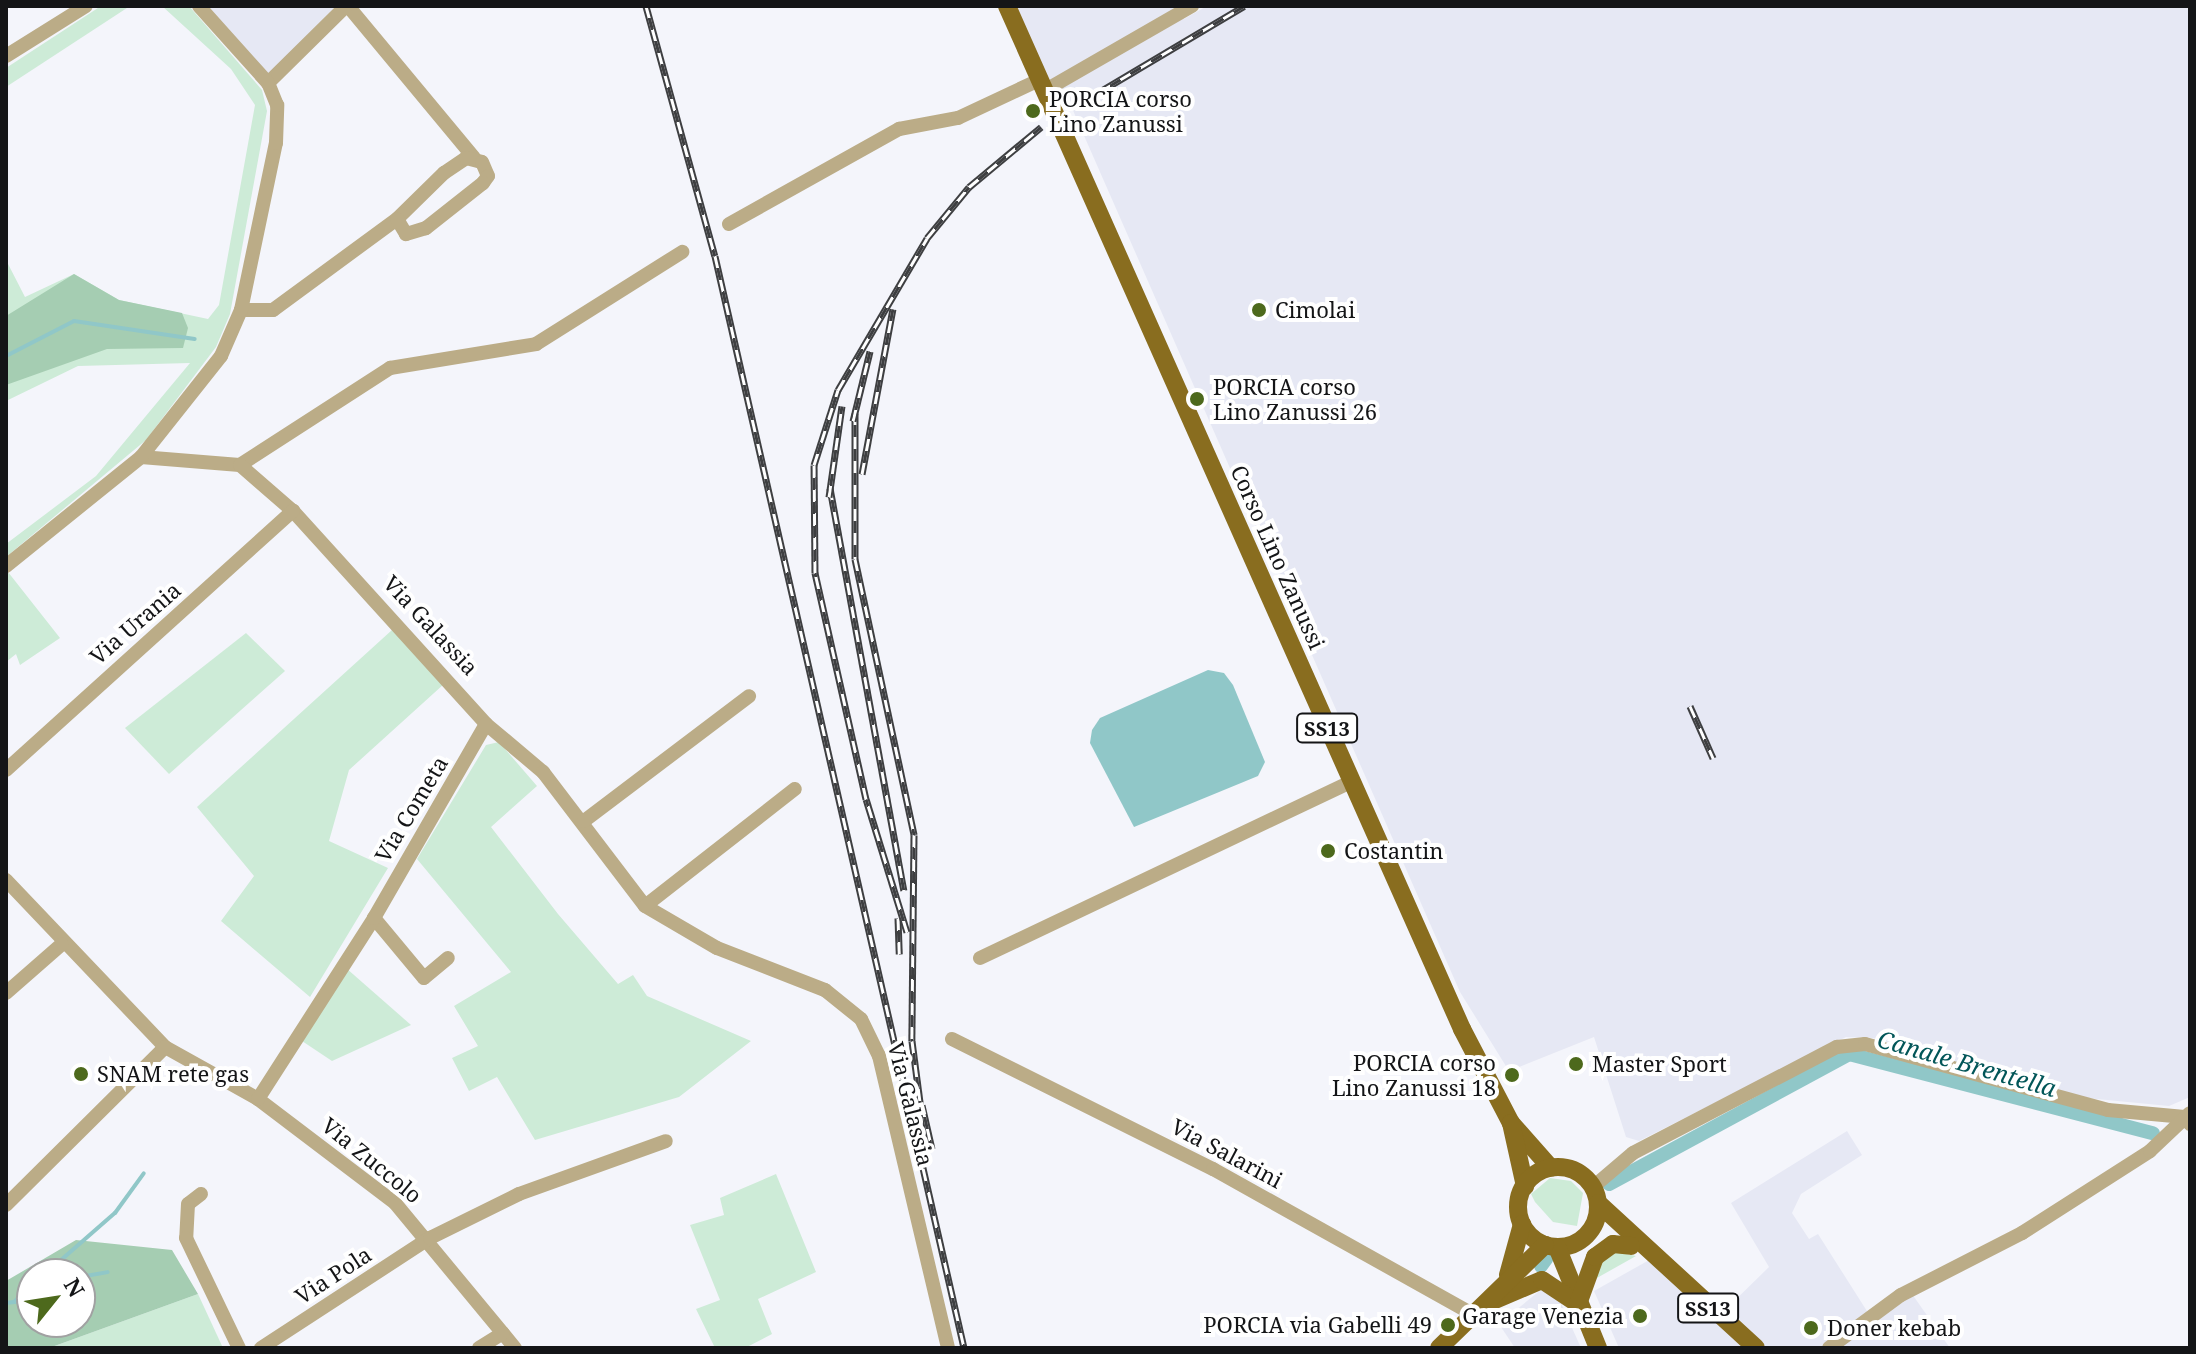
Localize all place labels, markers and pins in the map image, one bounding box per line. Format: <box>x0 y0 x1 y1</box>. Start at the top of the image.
place label: PORCIA corso Lino Zanussi <box>1049 85 1192 136</box>
marker: PORCIA corso Lino Zanussi <box>1024 102 1042 120</box>
place label: Cimolai <box>1275 297 1355 323</box>
marker: Cimolai <box>1250 301 1268 319</box>
place label: PORCIA corso Lino Zanussi 26 <box>1213 373 1377 424</box>
marker: PORCIA corso Lino Zanussi 26 <box>1188 390 1206 408</box>
place label: Costantin <box>1344 838 1443 864</box>
marker: Costantin <box>1319 842 1337 860</box>
place label: PORCIA corso Lino Zanussi 18 <box>1332 1049 1496 1100</box>
place label: Master Sport <box>1592 1051 1727 1077</box>
marker: Master Sport <box>1567 1055 1585 1073</box>
place label: SNAM rete gas <box>97 1061 249 1087</box>
marker: SNAM rete gas <box>72 1065 90 1083</box>
marker: PORCIA corso Lino Zanussi 18 <box>1503 1066 1521 1084</box>
place label: Garage Venezia <box>1462 1303 1624 1329</box>
marker: Garage Venezia <box>1631 1307 1649 1325</box>
place label: PORCIA via Gabelli 49 <box>1203 1312 1432 1338</box>
place label: Doner kebab <box>1827 1315 1961 1341</box>
marker: PORCIA via Gabelli 49 <box>1439 1316 1457 1334</box>
marker: Doner kebab <box>1802 1319 1820 1337</box>

